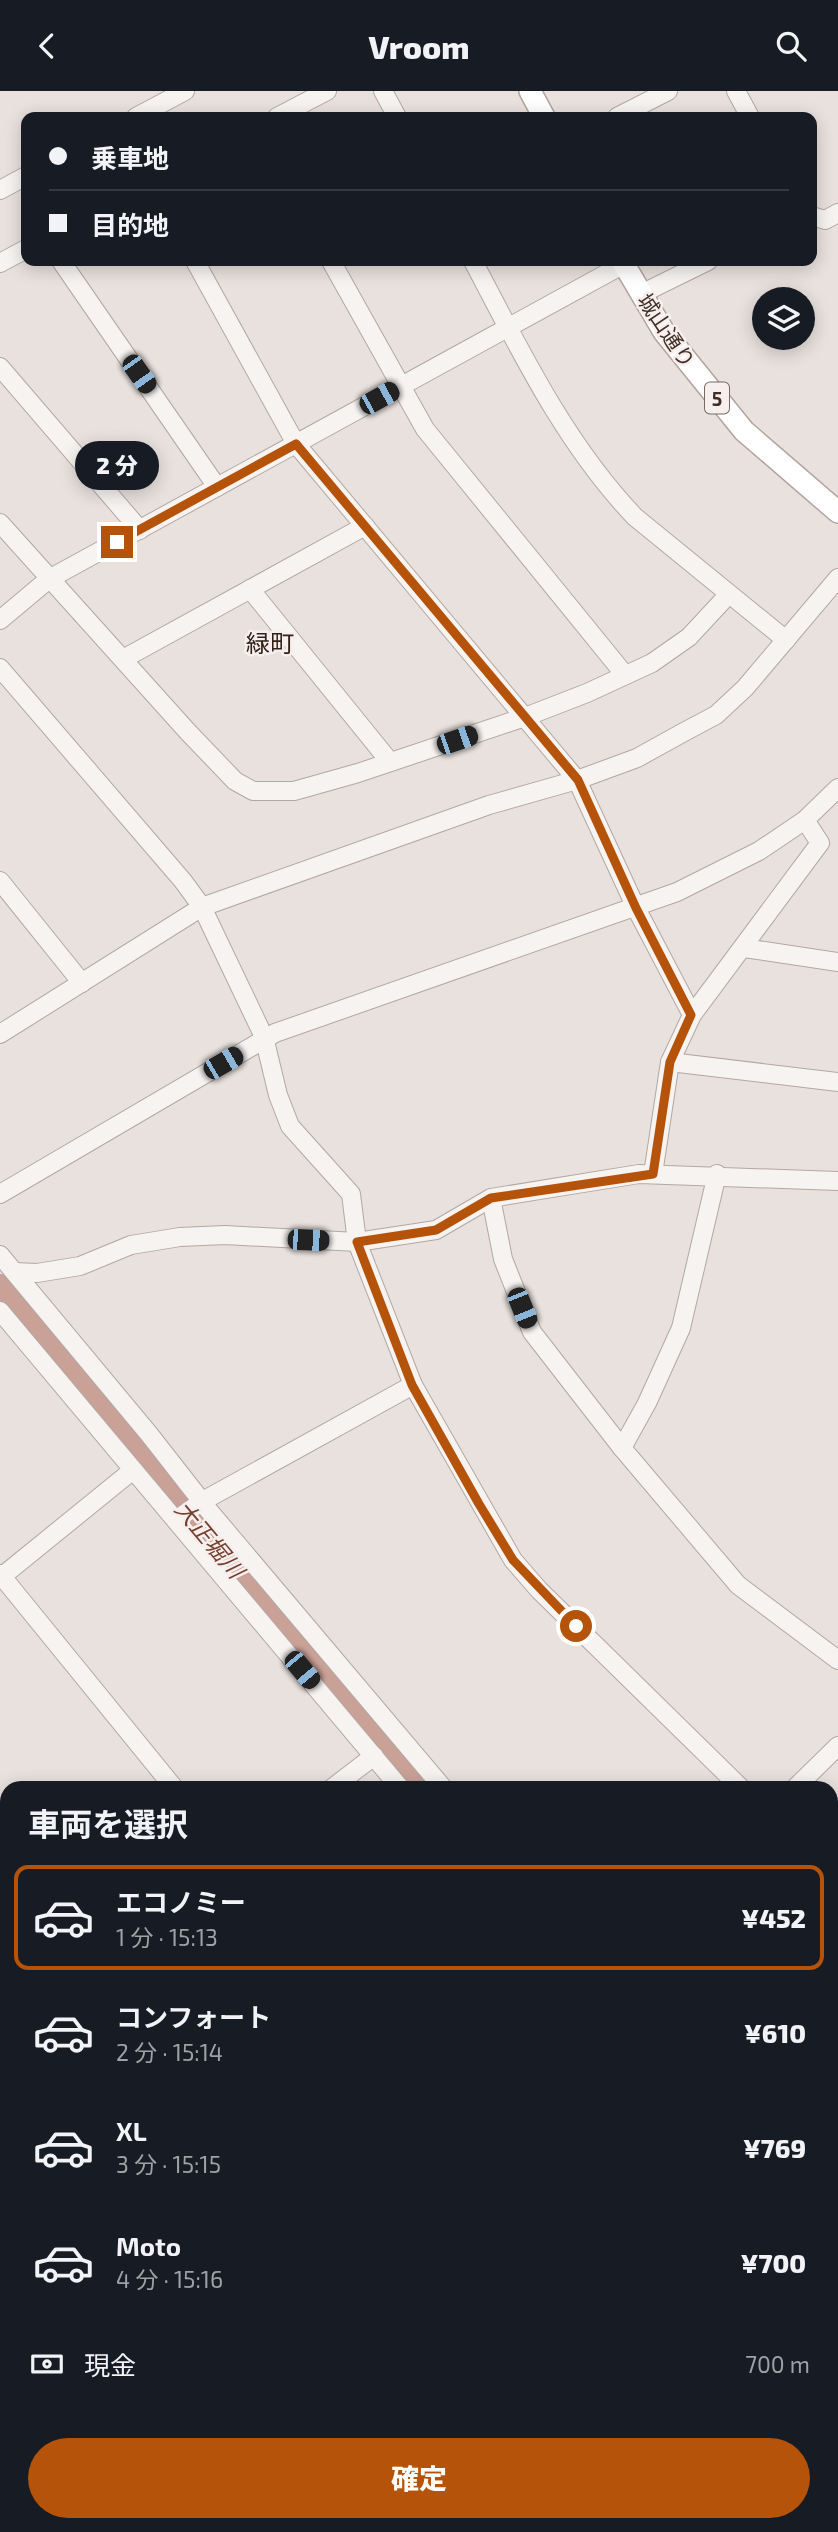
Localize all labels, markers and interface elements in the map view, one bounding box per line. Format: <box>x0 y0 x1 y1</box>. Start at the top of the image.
icon: back <box>28 27 66 65</box>
text: Vroom <box>369 27 469 65</box>
icon: search <box>772 27 810 65</box>
text: 乗車地 <box>91 142 169 173</box>
text: 目的地 <box>91 209 169 240</box>
map controls <box>752 287 815 350</box>
button: layers <box>752 287 815 350</box>
street label: 城山通り <box>633 288 701 372</box>
car <box>119 351 160 397</box>
car <box>356 379 403 417</box>
road number: 5 <box>705 383 729 413</box>
callout: 2 分 <box>75 441 159 489</box>
text: 2 分 <box>96 451 138 479</box>
route end <box>101 526 133 558</box>
district label: 緑町 <box>246 628 294 657</box>
car <box>434 723 481 757</box>
car <box>200 1043 247 1083</box>
car <box>287 1229 330 1251</box>
car <box>505 1285 540 1331</box>
water label: 大正堀川 <box>170 1495 252 1586</box>
route start <box>560 1610 592 1642</box>
car <box>281 1647 324 1693</box>
text: 車両を選択 <box>28 1804 188 1842</box>
icon: car <box>32 1886 95 1949</box>
text: エコノミー <box>116 1886 246 1917</box>
text: ¥452 <box>741 1902 806 1933</box>
text: 1 分 · 15:13 <box>116 1923 218 1951</box>
icon: car <box>32 2001 95 2064</box>
text: コンフォート <box>116 2001 271 2032</box>
text: ¥610 <box>744 2017 806 2048</box>
text: 2 分 · 15:14 <box>116 2038 223 2066</box>
text: XL <box>116 2115 147 2146</box>
icon: car <box>32 2116 95 2179</box>
text: ¥769 <box>743 2132 806 2163</box>
text: 3 分 · 15:15 <box>116 2150 221 2178</box>
text: Moto <box>116 2230 181 2261</box>
icon: car <box>32 2231 95 2294</box>
text: ¥700 <box>741 2247 806 2278</box>
text: 4 分 · 15:16 <box>116 2265 223 2293</box>
icon: cash <box>28 2345 66 2383</box>
text: 現金 <box>84 2349 136 2380</box>
text: 700 m <box>745 2350 810 2378</box>
button: 確定 <box>28 2438 810 2518</box>

